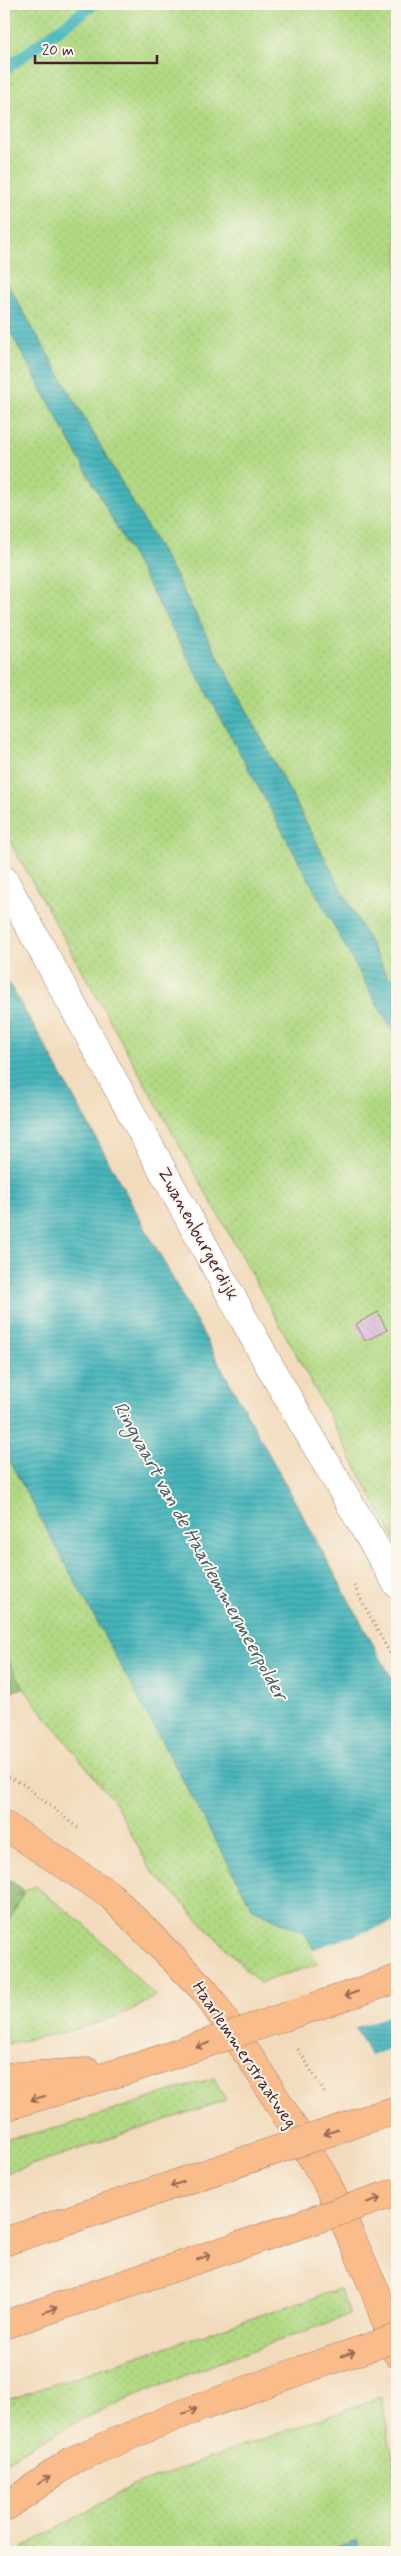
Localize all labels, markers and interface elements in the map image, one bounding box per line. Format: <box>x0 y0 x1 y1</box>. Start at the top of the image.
scale bar <box>35 32 158 64</box>
text: 20 m <box>42 41 74 61</box>
street label: Zwanenburgerdijk <box>151 1163 245 1305</box>
water label: Ringvaart van de Haarlemmermeerpolder <box>105 1397 294 1709</box>
street label: Haarlemmerstraatweg <box>186 1977 302 2133</box>
one-way arrow <box>343 1990 359 2000</box>
one-way arrow <box>195 2040 211 2050</box>
one-way arrow <box>30 2094 46 2104</box>
one-way arrow <box>324 2128 339 2137</box>
one-way arrow <box>170 2180 185 2189</box>
one-way arrow <box>366 2195 382 2204</box>
one-way arrow <box>196 2252 212 2262</box>
one-way arrow <box>42 2304 58 2314</box>
one-way arrow <box>340 2349 355 2358</box>
one-way arrow <box>182 2406 197 2415</box>
one-way arrow <box>37 2475 51 2485</box>

